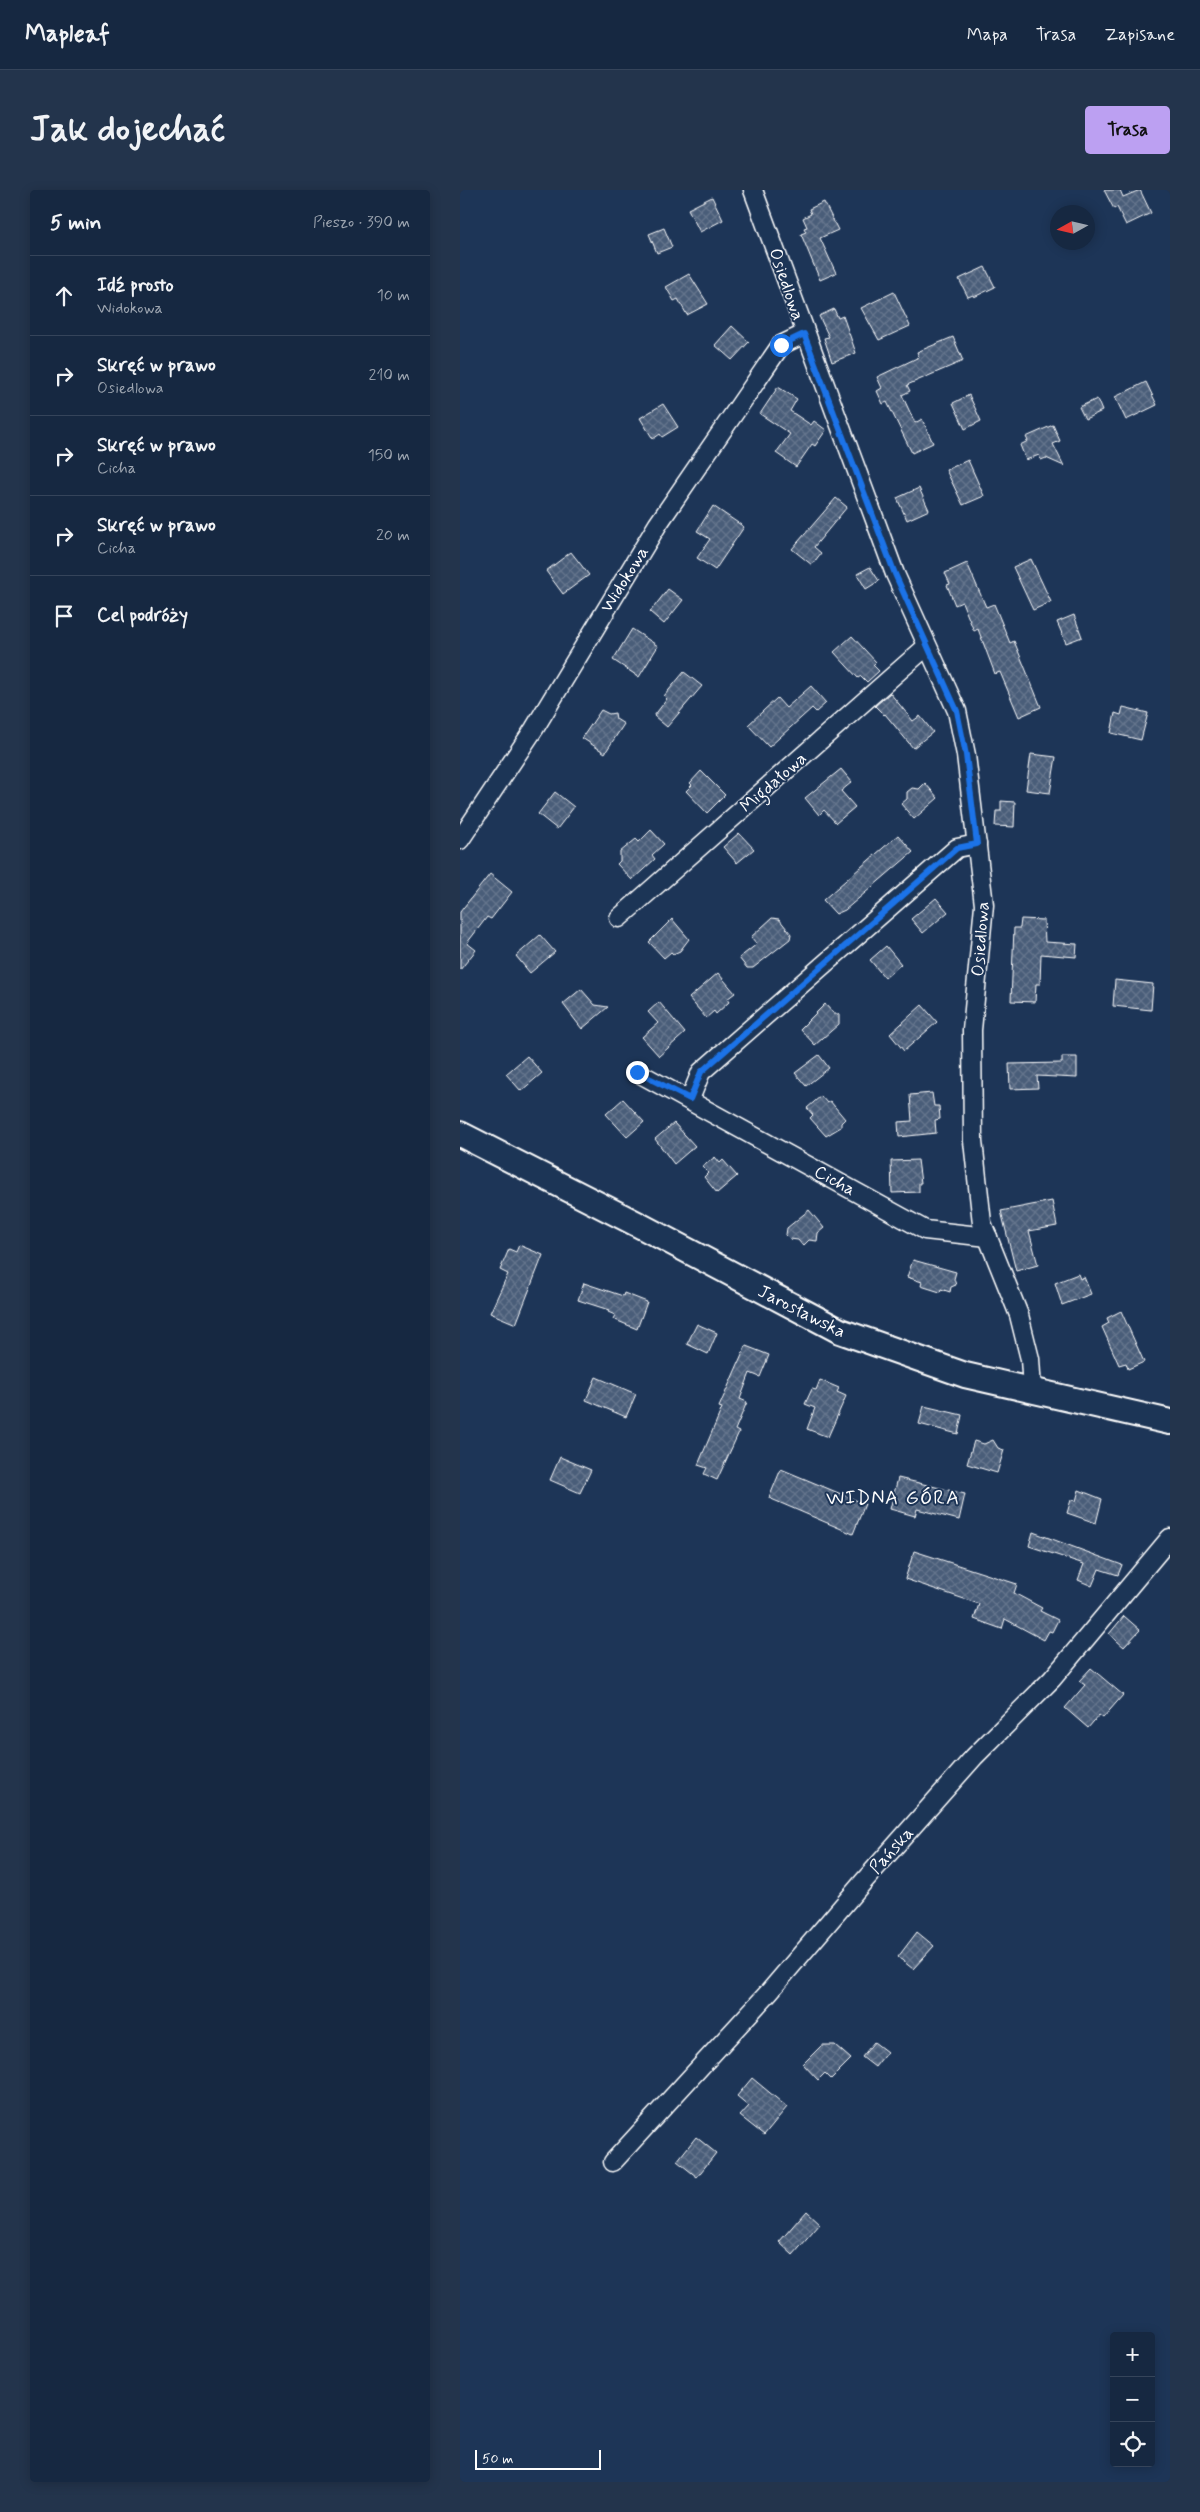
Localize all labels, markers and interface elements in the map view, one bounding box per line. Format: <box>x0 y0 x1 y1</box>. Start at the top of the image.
text: Mapleaf <box>25 19 110 50</box>
text: Mapa <box>967 23 1008 47</box>
text: Trasa <box>1036 23 1076 47</box>
text: Zapisane <box>1104 23 1175 47</box>
button: Trasa <box>1085 106 1170 154</box>
text: Jak dojechać <box>30 107 225 153</box>
north arrow <box>1050 205 1095 250</box>
text: 5 min <box>50 209 102 237</box>
text: Pieszo · 390 m <box>313 212 410 233</box>
street label: Osiedlowa <box>763 245 810 324</box>
text: Idź prosto <box>97 273 174 298</box>
icon: ahead <box>50 282 78 310</box>
text: 10 m <box>377 285 410 306</box>
text: Widokowa <box>97 298 163 319</box>
route start <box>770 334 793 357</box>
text: Skręć w prawo <box>97 353 216 378</box>
icon: right <box>50 362 78 390</box>
text: 210 m <box>369 365 410 386</box>
text: Osiedlowa <box>97 378 164 399</box>
text: Skręć w prawo <box>97 433 216 458</box>
icon: right <box>50 442 78 470</box>
text: 150 m <box>368 445 410 466</box>
text: Cicha <box>97 458 136 479</box>
text: Skręć w prawo <box>97 513 216 538</box>
icon: right <box>50 522 78 550</box>
text: 20 m <box>376 525 410 546</box>
text: Cicha <box>97 538 136 559</box>
street label: Widokowa <box>595 542 655 617</box>
icon: arrive <box>50 602 78 630</box>
text: Cel podróży <box>97 603 188 628</box>
street label: Migdałowa <box>735 747 814 820</box>
street label: Osiedlowa <box>966 901 996 977</box>
route end <box>626 1061 649 1084</box>
street label: Cicha <box>810 1160 859 1202</box>
street label: Jarosławska <box>754 1279 850 1344</box>
district label: WIDNA GÓRA <box>826 1485 960 1512</box>
street label: Pańska <box>864 1822 919 1879</box>
map controls <box>1110 2332 1155 2467</box>
button: + <box>1110 2332 1155 2377</box>
button: − <box>1110 2377 1155 2422</box>
button: locate <box>1110 2422 1155 2467</box>
scale bar <box>475 2447 601 2470</box>
text: 50 m <box>482 2450 513 2468</box>

